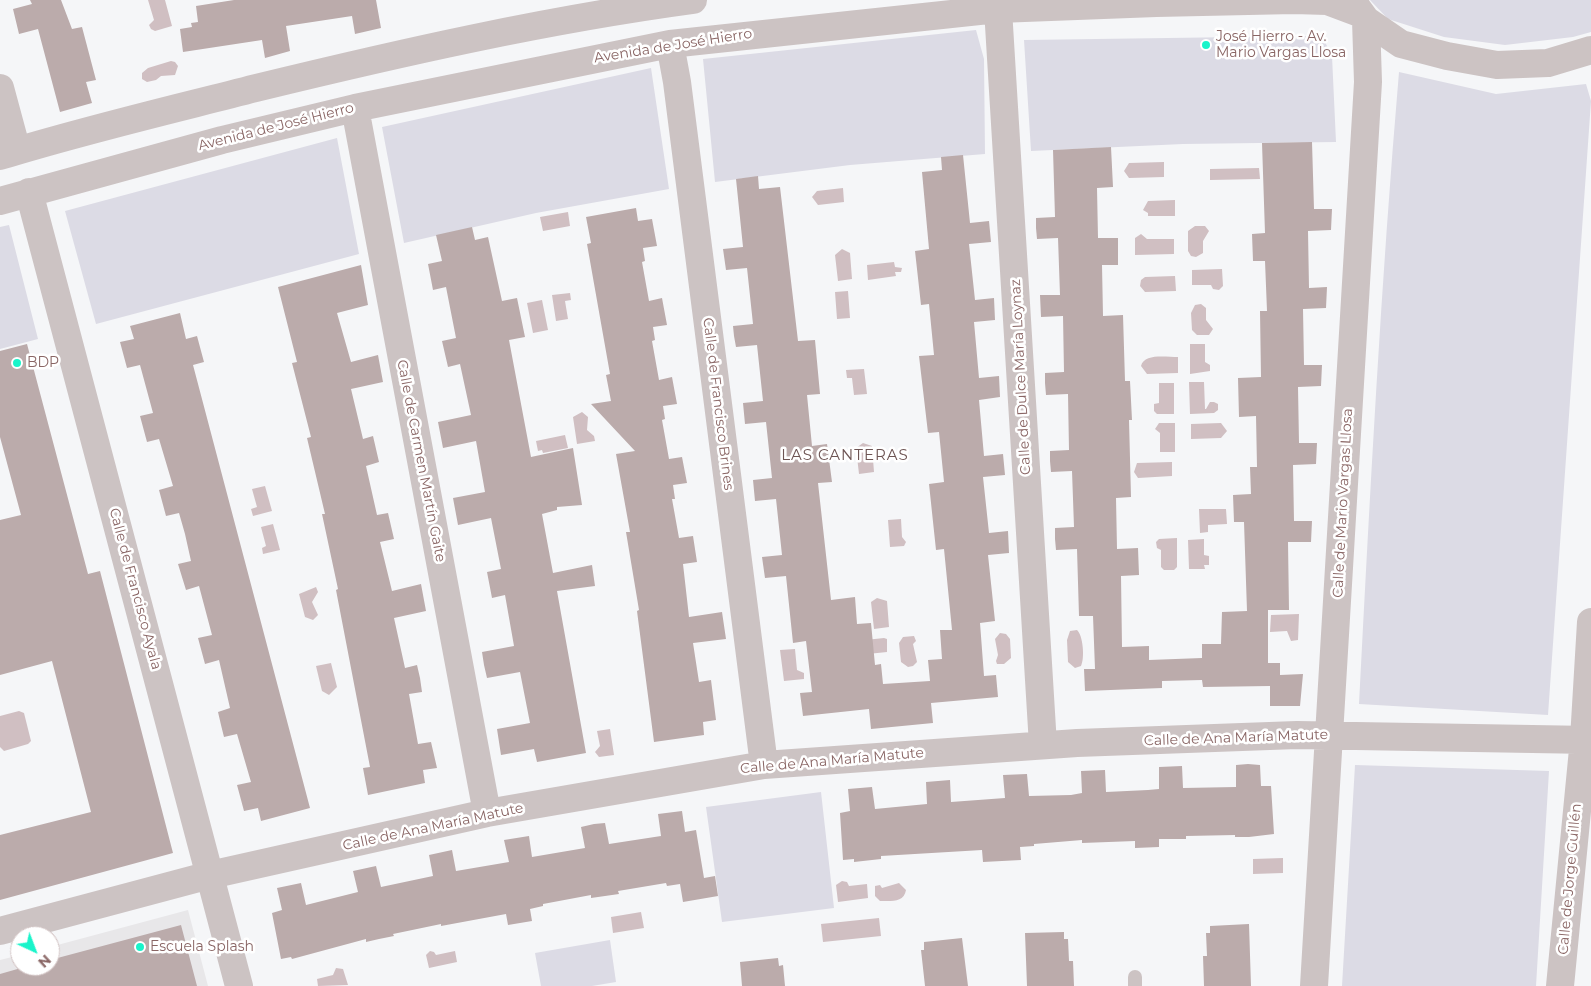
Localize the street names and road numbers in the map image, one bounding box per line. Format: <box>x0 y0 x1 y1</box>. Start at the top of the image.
street label: Avenida de José Hierro <box>593 25 753 67</box>
street label: Avenida de José Hierro <box>196 100 356 154</box>
street label: Calle de Dulce María Loynaz <box>1007 279 1035 475</box>
street label: Calle de Francisco Brines <box>699 317 737 491</box>
street label: Calle de Carmen Martín Gaite <box>393 358 449 564</box>
street label: Calle de Mario Vargas Llosa <box>1330 408 1356 598</box>
street label: Calle de Francisco Ayala <box>105 506 165 672</box>
street label: Calle de Ana María Matute <box>1144 726 1328 750</box>
street label: Calle de Ana María Matute <box>740 745 924 777</box>
street label: Calle de Ana María Matute <box>341 800 525 854</box>
street label: Calle de Jorge Guillén <box>1555 803 1585 955</box>

